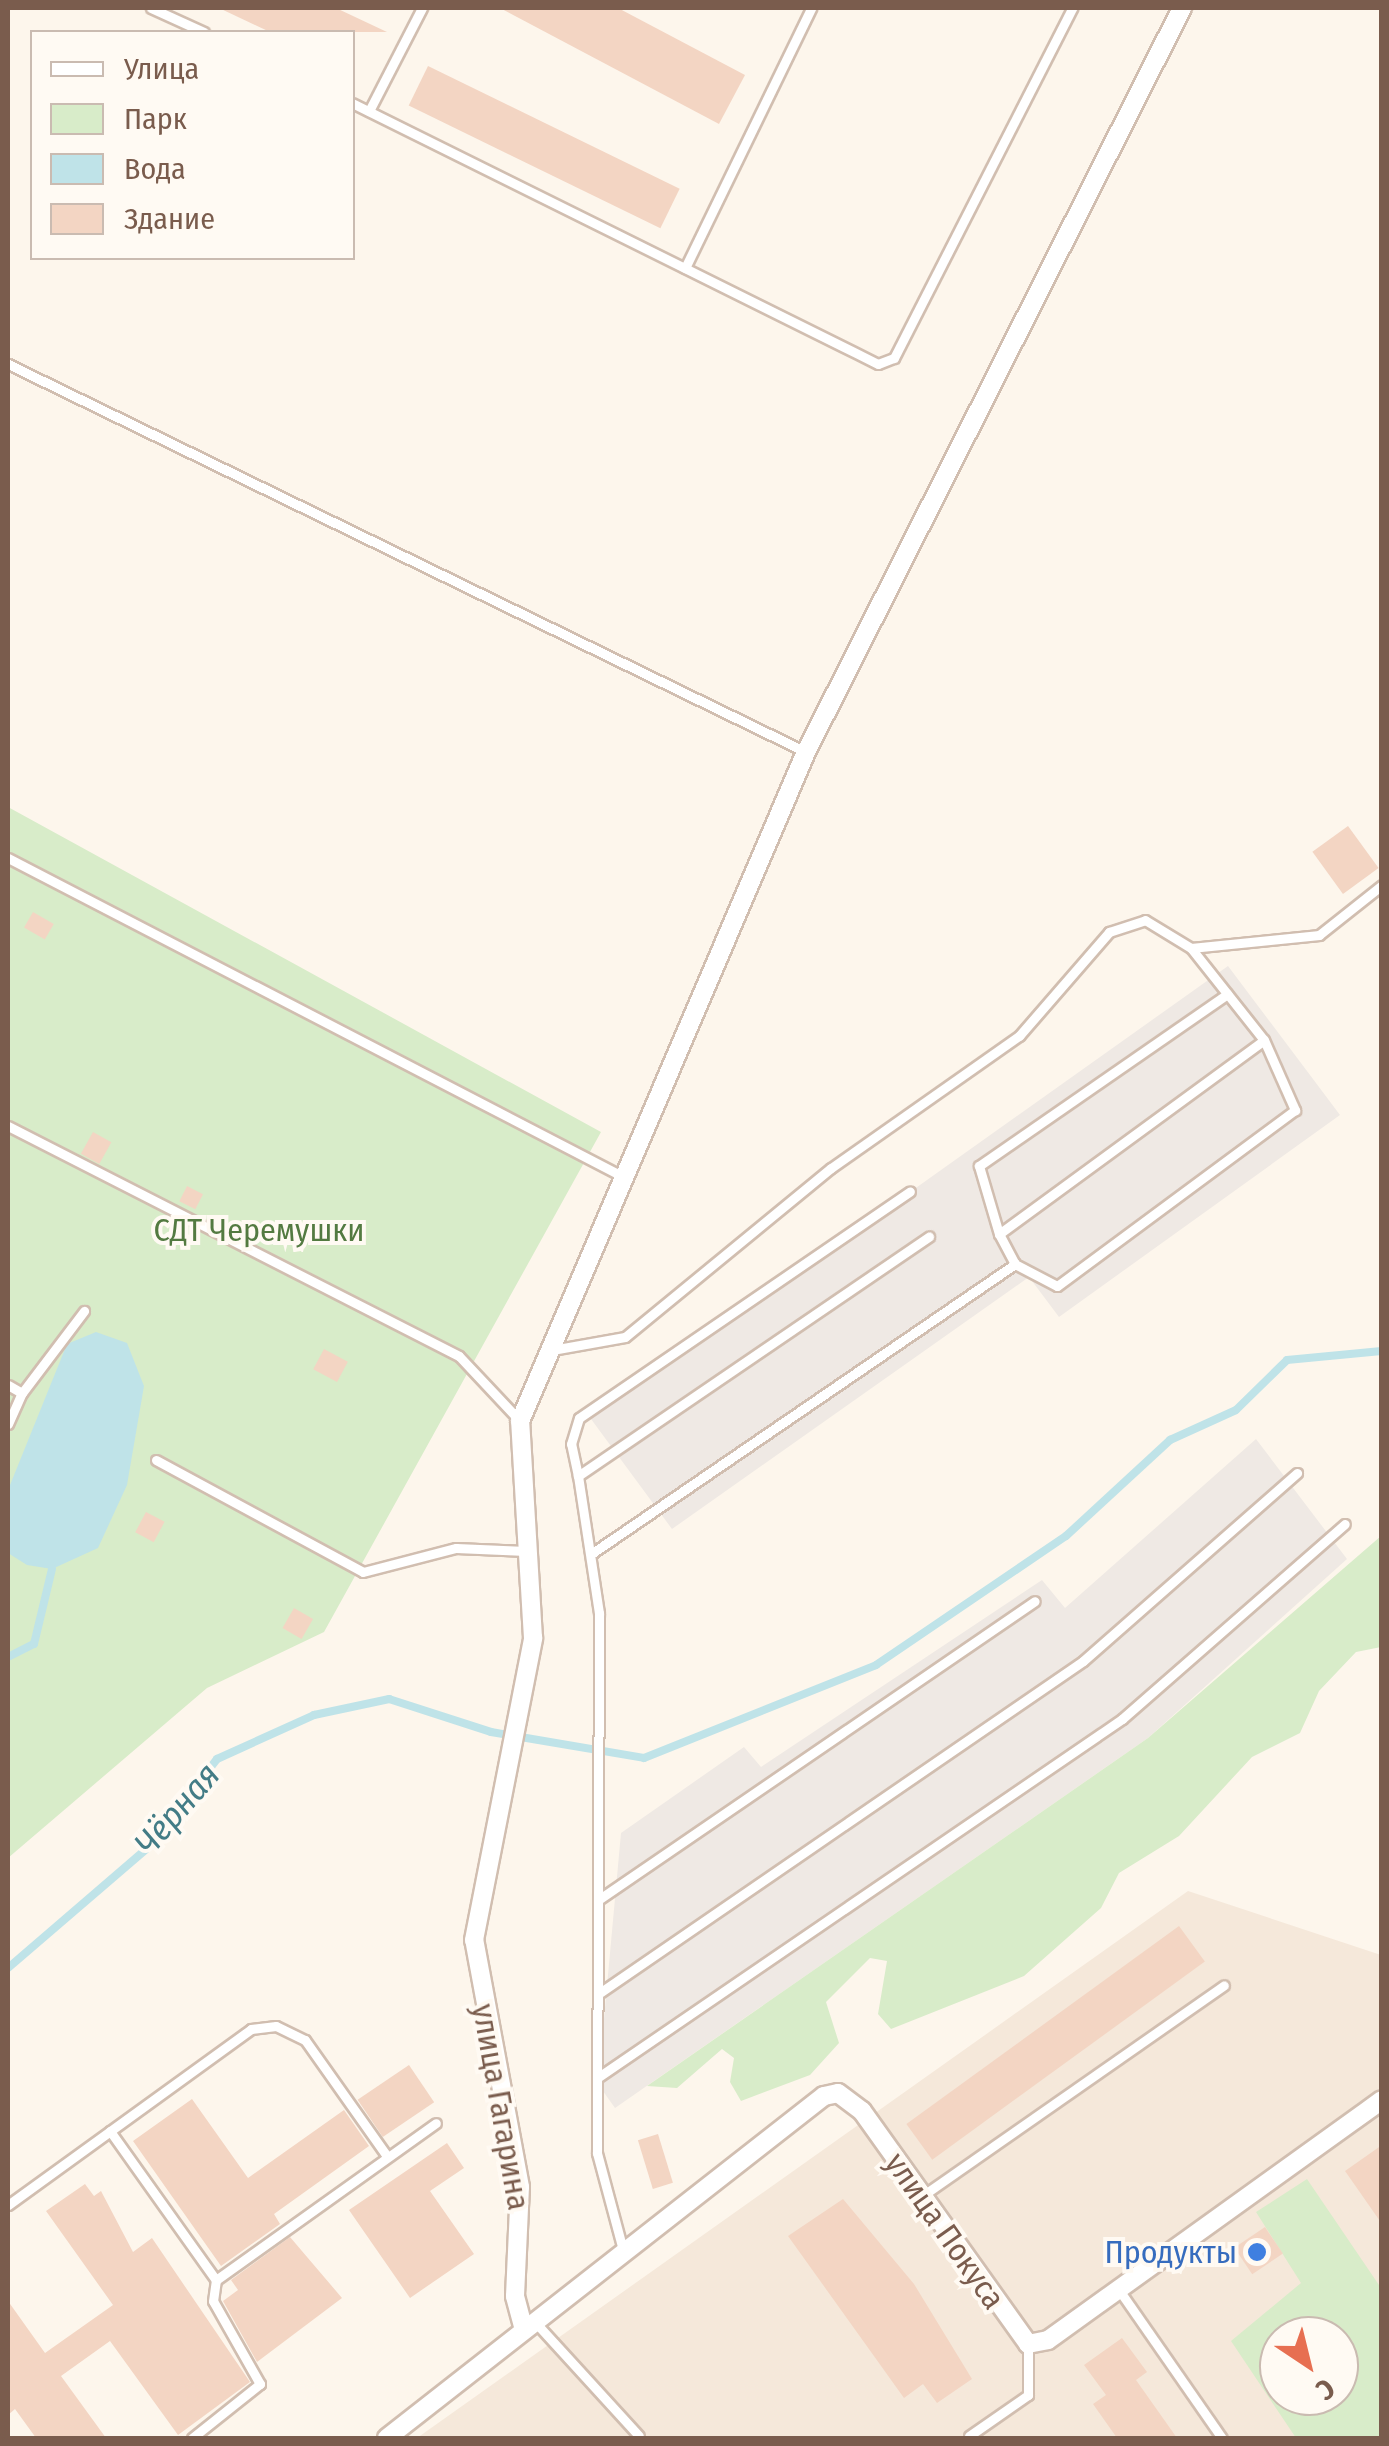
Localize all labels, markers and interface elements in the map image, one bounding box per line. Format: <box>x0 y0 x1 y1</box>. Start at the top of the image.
legend <box>30 30 355 260</box>
text: Улица <box>124 51 199 87</box>
text: Парк <box>124 101 187 137</box>
text: Вода <box>124 151 186 187</box>
text: Здание <box>124 201 215 237</box>
park label: СДТ Черемушки <box>154 1211 364 1249</box>
water label: Чёрная <box>126 1754 228 1864</box>
street label: улица Гагарина <box>464 2001 538 2213</box>
street label: улица Покуса <box>877 2145 1013 2317</box>
place label: Продукты <box>1104 2233 1237 2271</box>
marker: Продукты <box>1246 2241 1268 2263</box>
north arrow <box>1259 2316 1359 2416</box>
text: С <box>1310 2372 1341 2407</box>

